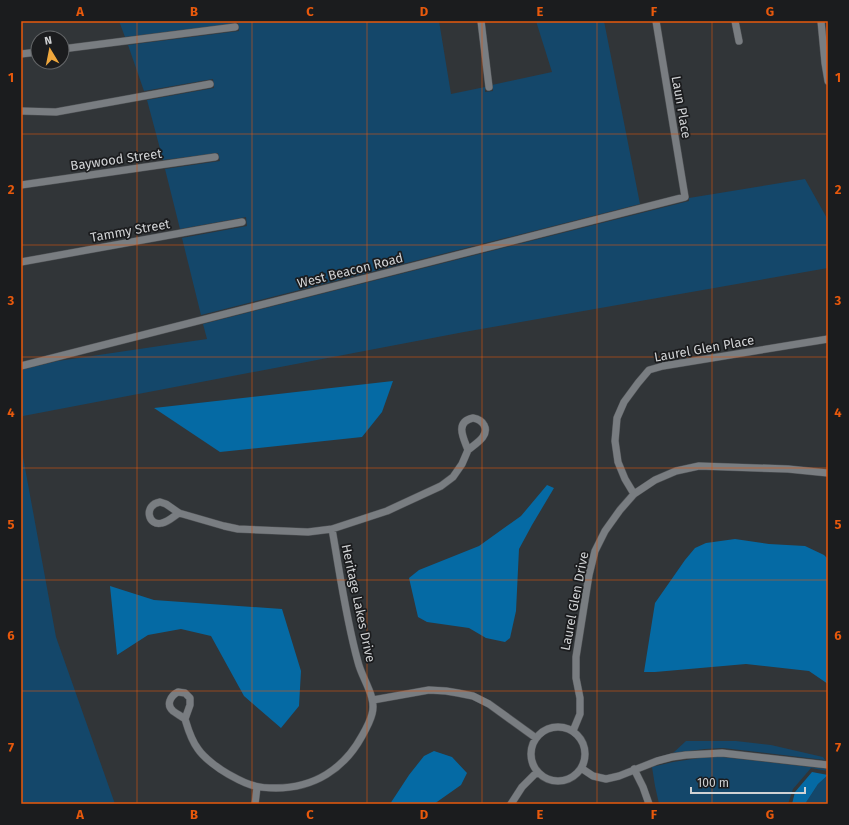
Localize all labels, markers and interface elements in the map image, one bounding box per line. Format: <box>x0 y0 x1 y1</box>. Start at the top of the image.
text: A <box>75 4 84 19</box>
text: B <box>190 4 198 19</box>
text: C <box>306 4 314 19</box>
text: D <box>420 4 429 19</box>
text: E <box>537 4 544 19</box>
text: F <box>651 4 658 19</box>
text: G <box>766 4 774 19</box>
north arrow <box>30 30 70 70</box>
text: N <box>44 34 53 48</box>
text: 1 <box>8 70 14 85</box>
text: 1 <box>835 70 841 85</box>
street label: Laun Place <box>669 75 694 140</box>
street label: Baywood Street <box>69 146 163 173</box>
text: 2 <box>8 182 15 197</box>
text: 2 <box>835 182 842 197</box>
street label: Tammy Street <box>89 216 171 245</box>
street label: West Beacon Road <box>296 250 405 291</box>
text: 3 <box>7 293 15 308</box>
text: 3 <box>834 293 842 308</box>
street label: Laurel Glen Place <box>653 332 755 365</box>
text: 4 <box>7 405 15 420</box>
text: 4 <box>834 405 842 420</box>
text: 5 <box>8 517 15 532</box>
text: 5 <box>835 517 842 532</box>
street label: Heritage Lakes Drive <box>339 543 378 663</box>
street label: Laurel Glen Drive <box>558 550 591 652</box>
text: 6 <box>7 628 15 643</box>
text: 6 <box>834 628 842 643</box>
text: 7 <box>8 740 14 755</box>
text: 7 <box>835 740 841 755</box>
scale bar <box>691 769 805 795</box>
text: 100 m <box>697 776 729 790</box>
text: A <box>75 807 84 822</box>
text: B <box>190 807 198 822</box>
text: C <box>306 807 314 822</box>
text: D <box>420 807 429 822</box>
text: E <box>537 807 544 822</box>
text: F <box>651 807 658 822</box>
text: G <box>766 807 774 822</box>

